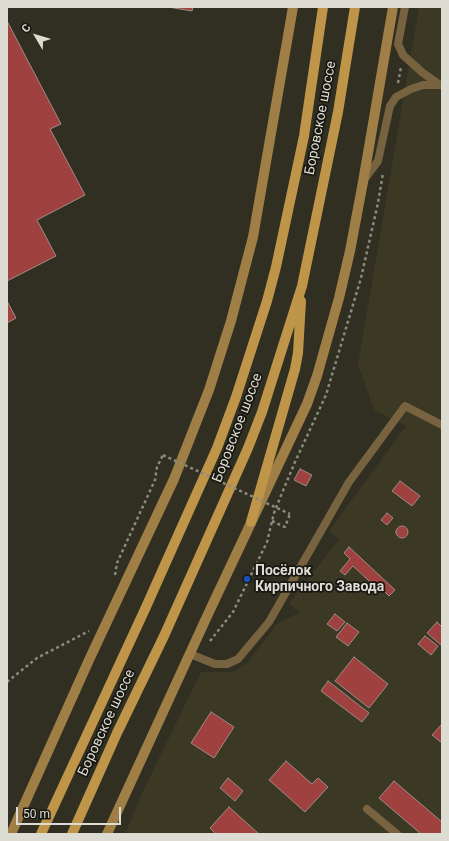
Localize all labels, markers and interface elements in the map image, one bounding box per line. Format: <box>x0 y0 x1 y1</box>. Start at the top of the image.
north arrow <box>16 16 56 56</box>
text: С <box>19 21 33 35</box>
street label: Боровское шоссе <box>302 60 340 176</box>
street label: Боровское шоссе <box>209 371 267 485</box>
place label: Посёлок Кирпичного Завода <box>255 563 384 596</box>
marker: Посёлок Кирпичного Завода <box>242 574 252 584</box>
street label: Боровское шоссе <box>75 667 139 779</box>
scale bar <box>18 799 123 825</box>
text: 50 m <box>23 807 50 821</box>

